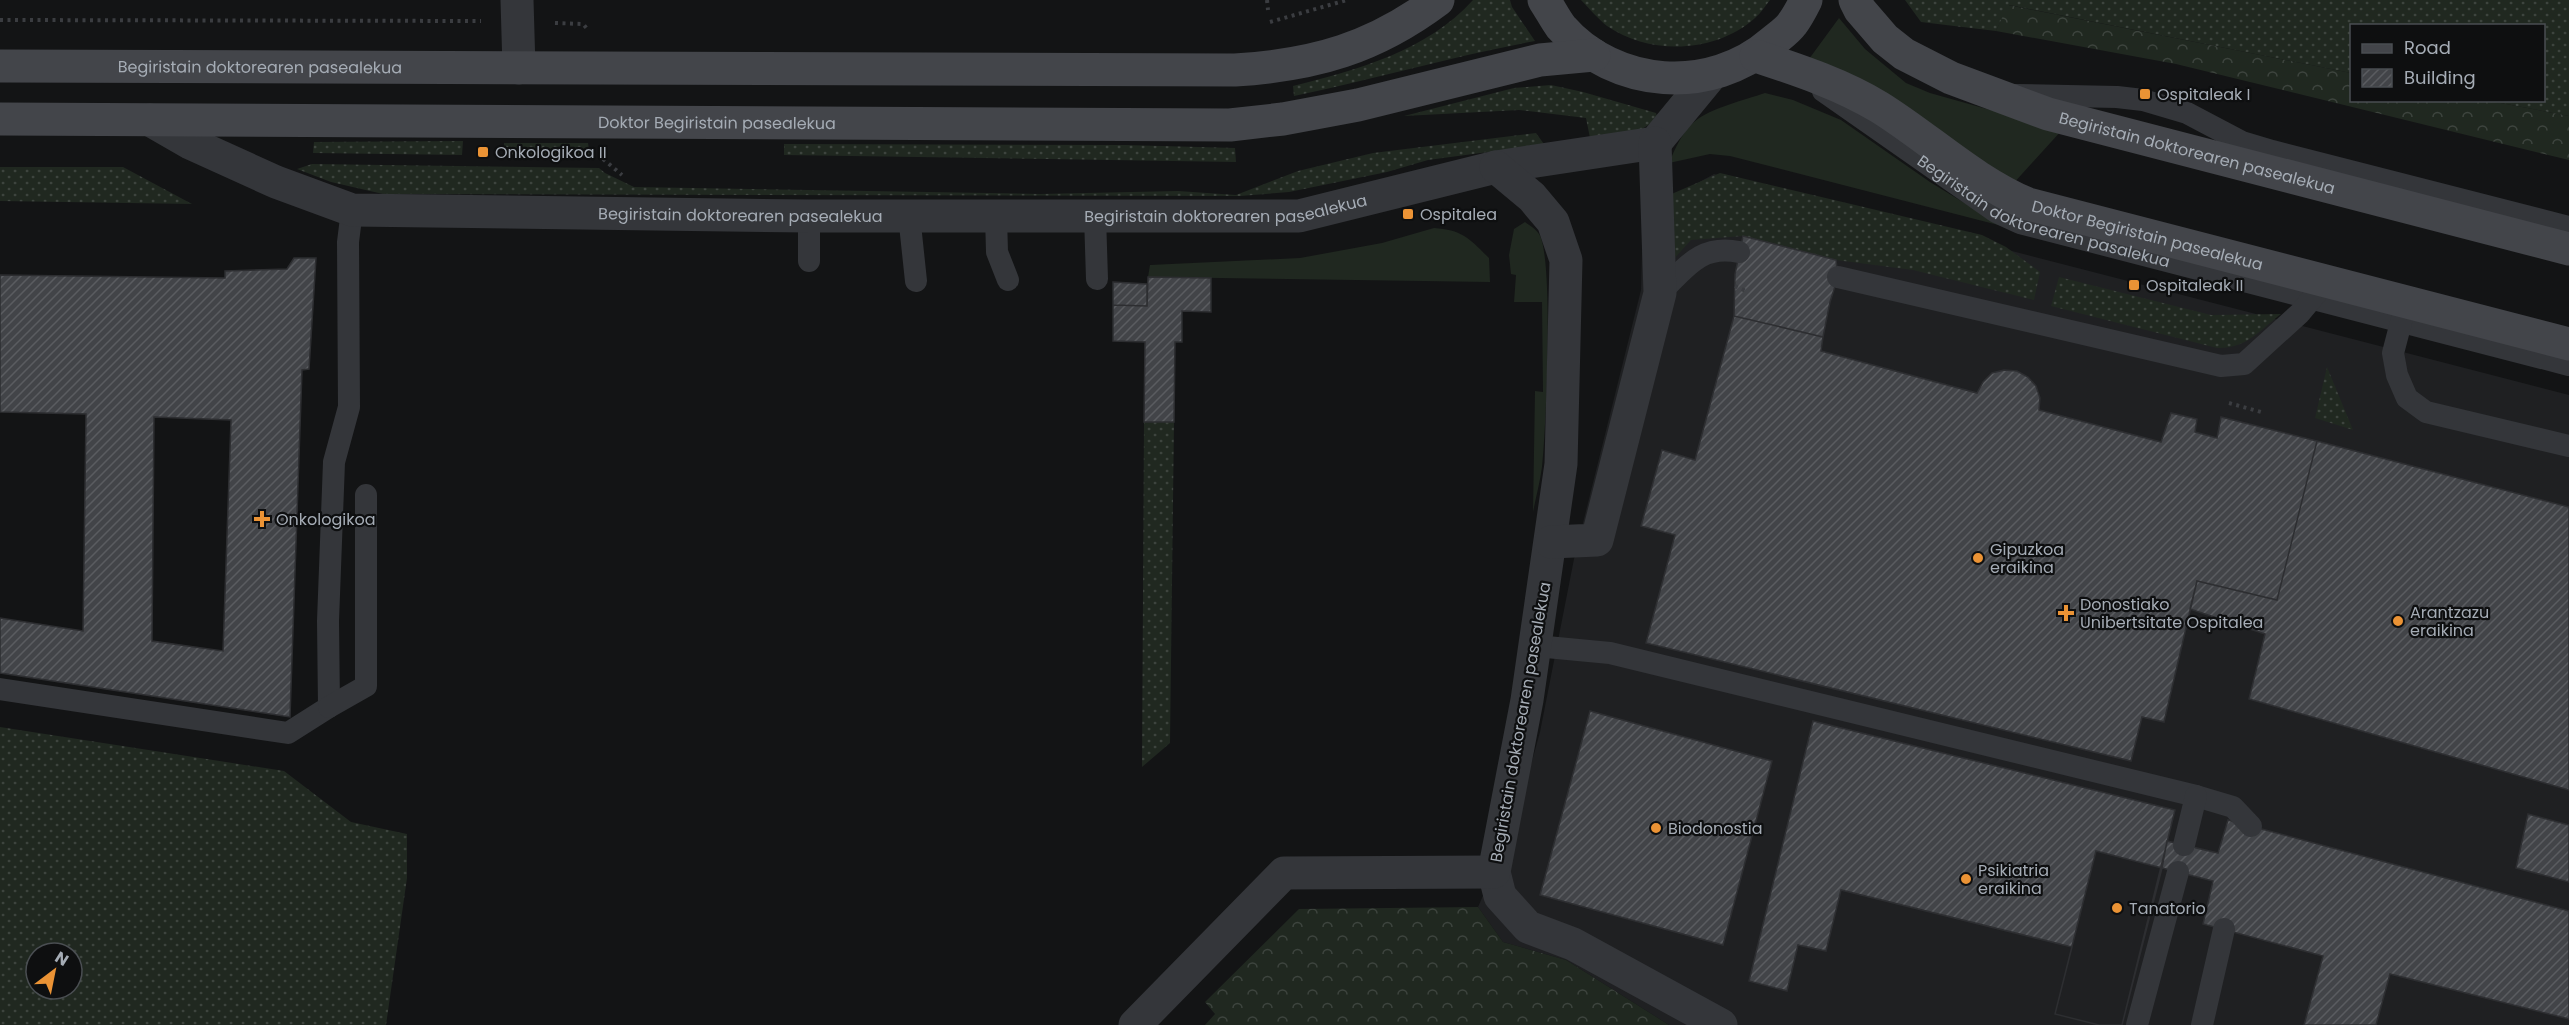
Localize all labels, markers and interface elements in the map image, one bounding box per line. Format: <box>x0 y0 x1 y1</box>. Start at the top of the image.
legend <box>2350 24 2545 102</box>
text: Road <box>2404 35 2451 60</box>
street label: Begiristain doktorearen pasealekua <box>118 55 402 79</box>
text: Building <box>2404 65 2476 90</box>
place label: Ospitaleak I <box>2157 83 2250 106</box>
marker: Ospitaleak I <box>2138 87 2152 101</box>
street label: Begiristain doktorearen pasealekua <box>2057 106 2338 200</box>
street label: Doktor Begiristain pasealekua <box>598 111 836 135</box>
place label: Onkologikoa II <box>495 141 607 164</box>
marker: Onkologikoa II <box>476 145 490 159</box>
street label: Begiristain doktorearen pasalekua <box>1913 149 2173 273</box>
street label: Begiristain doktorearen pasealekua <box>1084 189 1369 228</box>
street label: Doktor Begiristain pasealekua <box>2029 194 2265 276</box>
street label: Begiristain doktorearen pasealekua <box>598 202 883 228</box>
place label: Ospitalea <box>1420 203 1497 226</box>
marker: Ospitalea <box>1401 207 1415 221</box>
place label: Ospitaleak II <box>2146 274 2243 297</box>
marker: Ospitaleak II <box>2127 278 2141 292</box>
place label: Onkologikoa <box>276 508 376 531</box>
marker: Onkologikoa <box>253 510 271 528</box>
place label: Gipuzkoa eraikina <box>1990 538 2064 579</box>
marker: Gipuzkoa eraikina <box>1971 551 1985 565</box>
street label: Begiristain doktorearen pasealekua <box>1484 580 1556 864</box>
place label: Donostiako Unibertsitate Ospitalea <box>2080 593 2263 634</box>
place label: Arantzazu eraikina <box>2410 601 2489 642</box>
marker: Donostiako Unibertsitate Ospitalea <box>2057 604 2075 622</box>
marker: Arantzazu eraikina <box>2391 614 2405 628</box>
place label: Biodonostia <box>1668 817 1762 840</box>
marker: Biodonostia <box>1649 821 1663 835</box>
place label: Psikiatria eraikina <box>1978 859 2049 900</box>
marker: Psikiatria eraikina <box>1959 872 1973 886</box>
place label: Tanatorio <box>2129 897 2206 920</box>
marker: Tanatorio <box>2110 901 2124 915</box>
north arrow <box>24 941 84 1001</box>
text: N <box>50 946 73 972</box>

